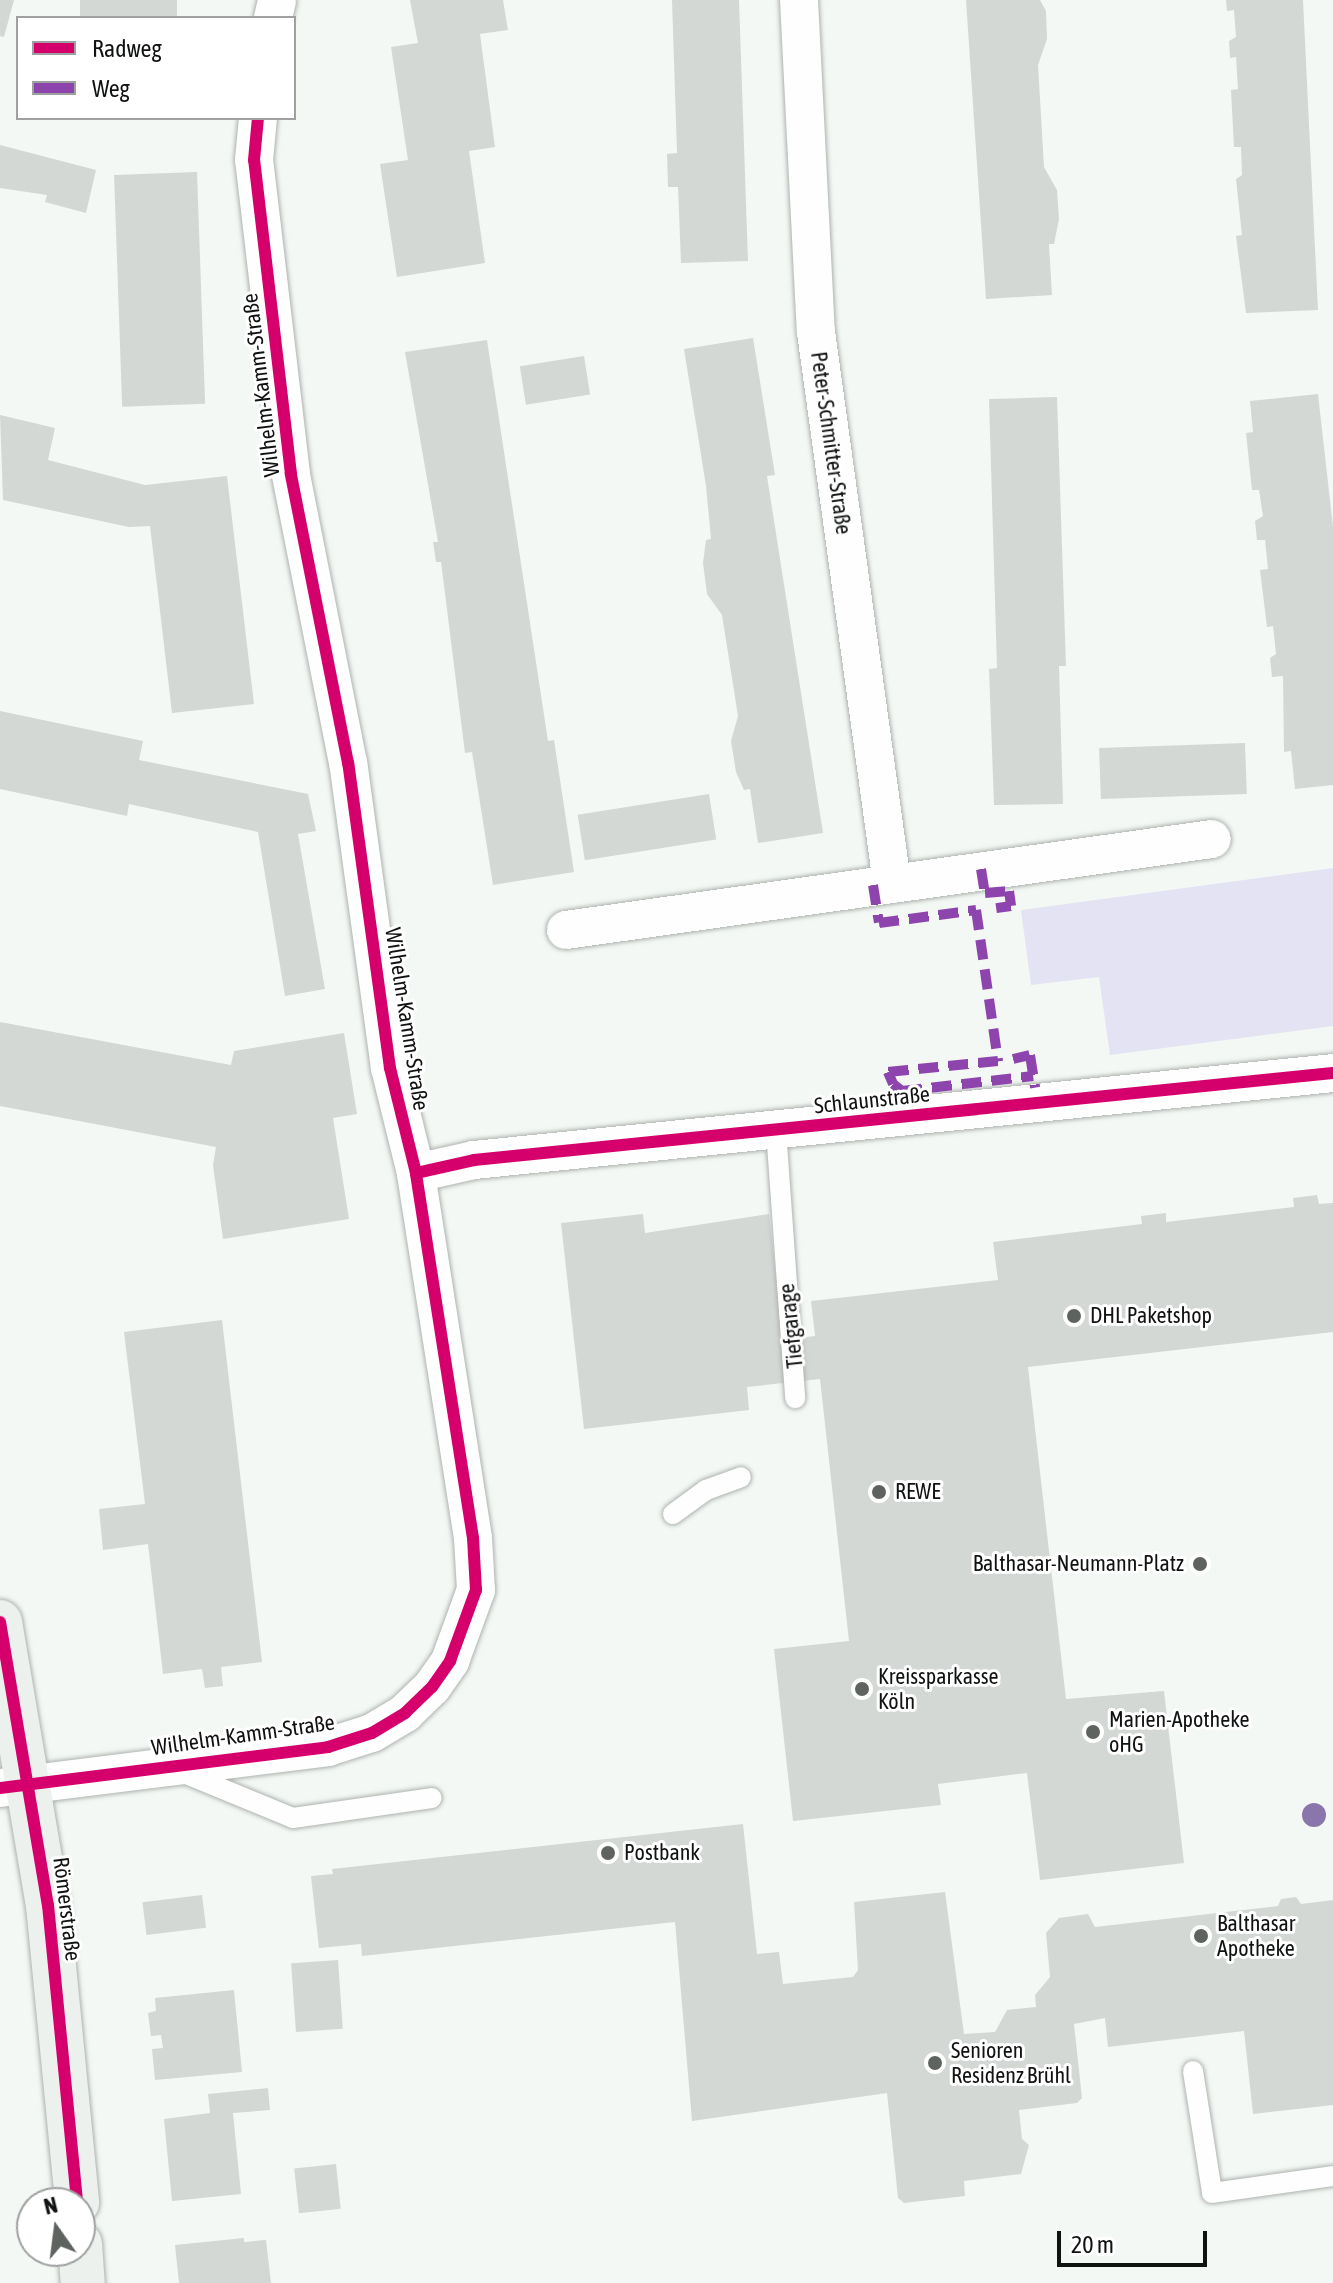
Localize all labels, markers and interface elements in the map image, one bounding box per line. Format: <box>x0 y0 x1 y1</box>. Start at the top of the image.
legend <box>16 16 296 120</box>
text: Radweg <box>92 35 162 62</box>
text: Weg <box>92 75 130 102</box>
street label: Wilhelm-Kamm-Straße <box>237 292 285 478</box>
street label: Peter-Schmitter-Straße <box>805 350 857 536</box>
street label: Wilhelm-Kamm-Straße <box>380 926 434 1112</box>
street label: Schlaunstraße <box>813 1081 931 1119</box>
street label: Tiefgarage <box>773 1282 809 1370</box>
place label: DHL Paketshop <box>1090 1303 1212 1329</box>
marker: DHL Paketshop <box>1065 1307 1083 1325</box>
place label: REWE <box>895 1479 941 1505</box>
marker: REWE <box>870 1483 888 1501</box>
place label: Balthasar-Neumann-Platz <box>973 1551 1184 1577</box>
marker: Balthasar-Neumann-Platz <box>1191 1555 1209 1573</box>
place label: Kreissparkasse Köln <box>878 1663 998 1714</box>
marker: Kreissparkasse Köln <box>853 1680 871 1698</box>
place label: Marien-Apotheke oHG <box>1109 1706 1249 1758</box>
street label: Wilhelm-Kamm-Straße <box>150 1709 336 1761</box>
marker: Marien-Apotheke oHG <box>1084 1723 1102 1741</box>
place label: Postbank <box>624 1840 700 1866</box>
marker: Postbank <box>599 1844 617 1862</box>
street label: Römerstraße <box>48 1856 86 1962</box>
place label: Balthasar Apotheke <box>1217 1910 1295 1962</box>
marker: Balthasar Apotheke <box>1192 1927 1210 1945</box>
place label: Senioren Residenz Brühl <box>951 2037 1071 2088</box>
marker: Senioren Residenz Brühl <box>926 2054 944 2072</box>
north arrow <box>16 2187 96 2267</box>
text: N <box>41 2191 60 2220</box>
scale bar <box>1061 2215 1211 2265</box>
text: 20 m <box>1071 2231 1114 2258</box>

